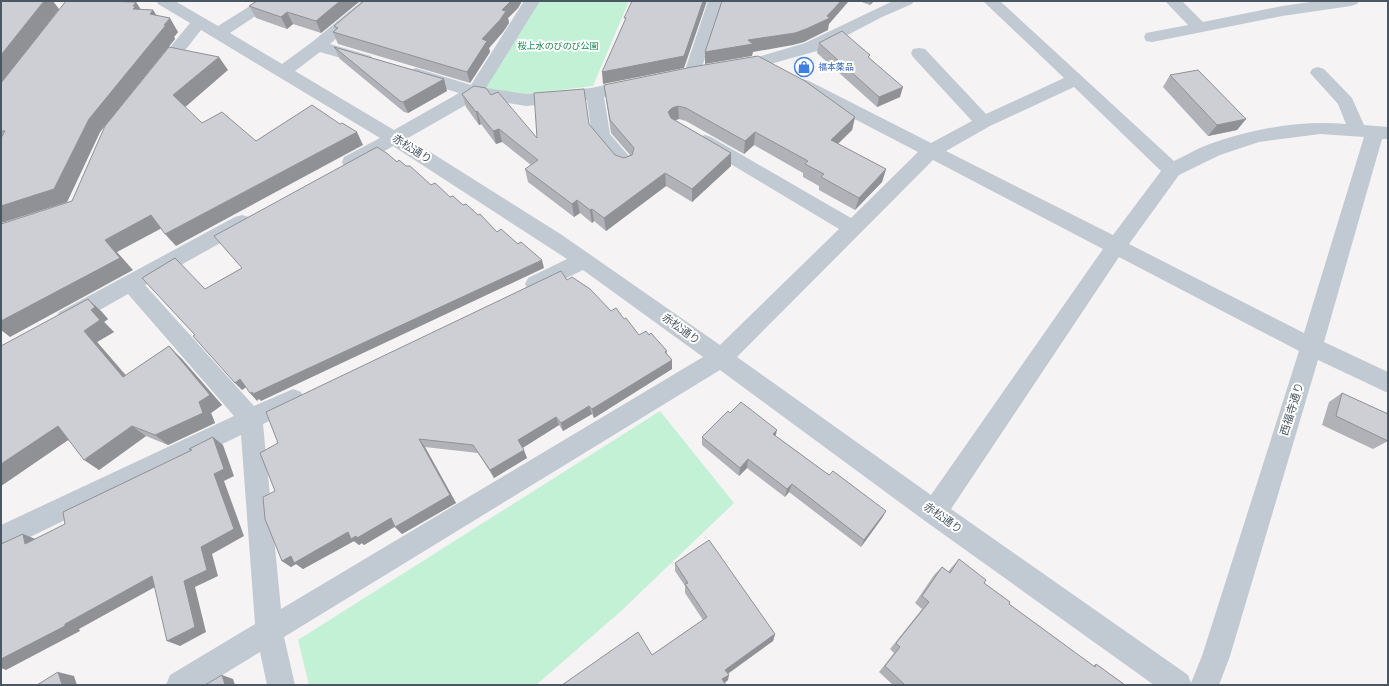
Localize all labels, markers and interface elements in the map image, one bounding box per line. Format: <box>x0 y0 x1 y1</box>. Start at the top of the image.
park label: 桜上水のびのび公園 <box>517 41 599 51</box>
shop icon: 福本薬品 <box>793 56 815 78</box>
place label: 福本薬品 <box>818 62 854 72</box>
street label: 赤松通り <box>390 132 434 166</box>
street label: 赤松通り <box>659 311 703 347</box>
street label: 西福寺通り <box>1278 381 1306 437</box>
street label: 赤松通り <box>921 500 965 536</box>

